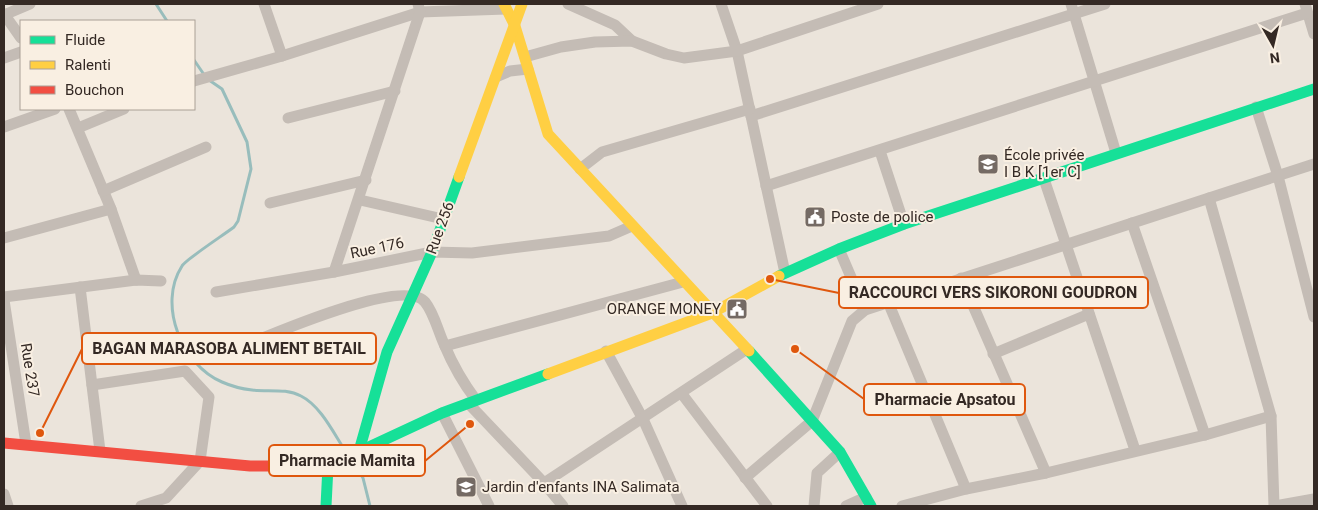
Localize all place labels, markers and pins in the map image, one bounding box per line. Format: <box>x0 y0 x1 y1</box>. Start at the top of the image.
place label: École privée I B K [1er C] <box>1004 146 1084 181</box>
school or university icon: École privée I B K [1er C] <box>976 152 1000 176</box>
public building icon: Poste de police <box>803 205 827 229</box>
place label: Poste de police <box>831 208 934 226</box>
callout: RACCOURCI VERS SIKORONI GOUDRON <box>839 277 1148 308</box>
public building icon: ORANGE MONEY <box>725 297 749 321</box>
place label: ORANGE MONEY <box>607 300 721 318</box>
callout: BAGAN MARASOBA ALIMENT BETAIL <box>82 333 376 364</box>
callout: Pharmacie Apsatou <box>864 384 1025 415</box>
callout: Pharmacie Mamita <box>269 445 425 476</box>
school or university icon: Jardin d'enfants INA Salimata <box>454 475 478 499</box>
place label: Jardin d'enfants INA Salimata <box>482 478 680 496</box>

